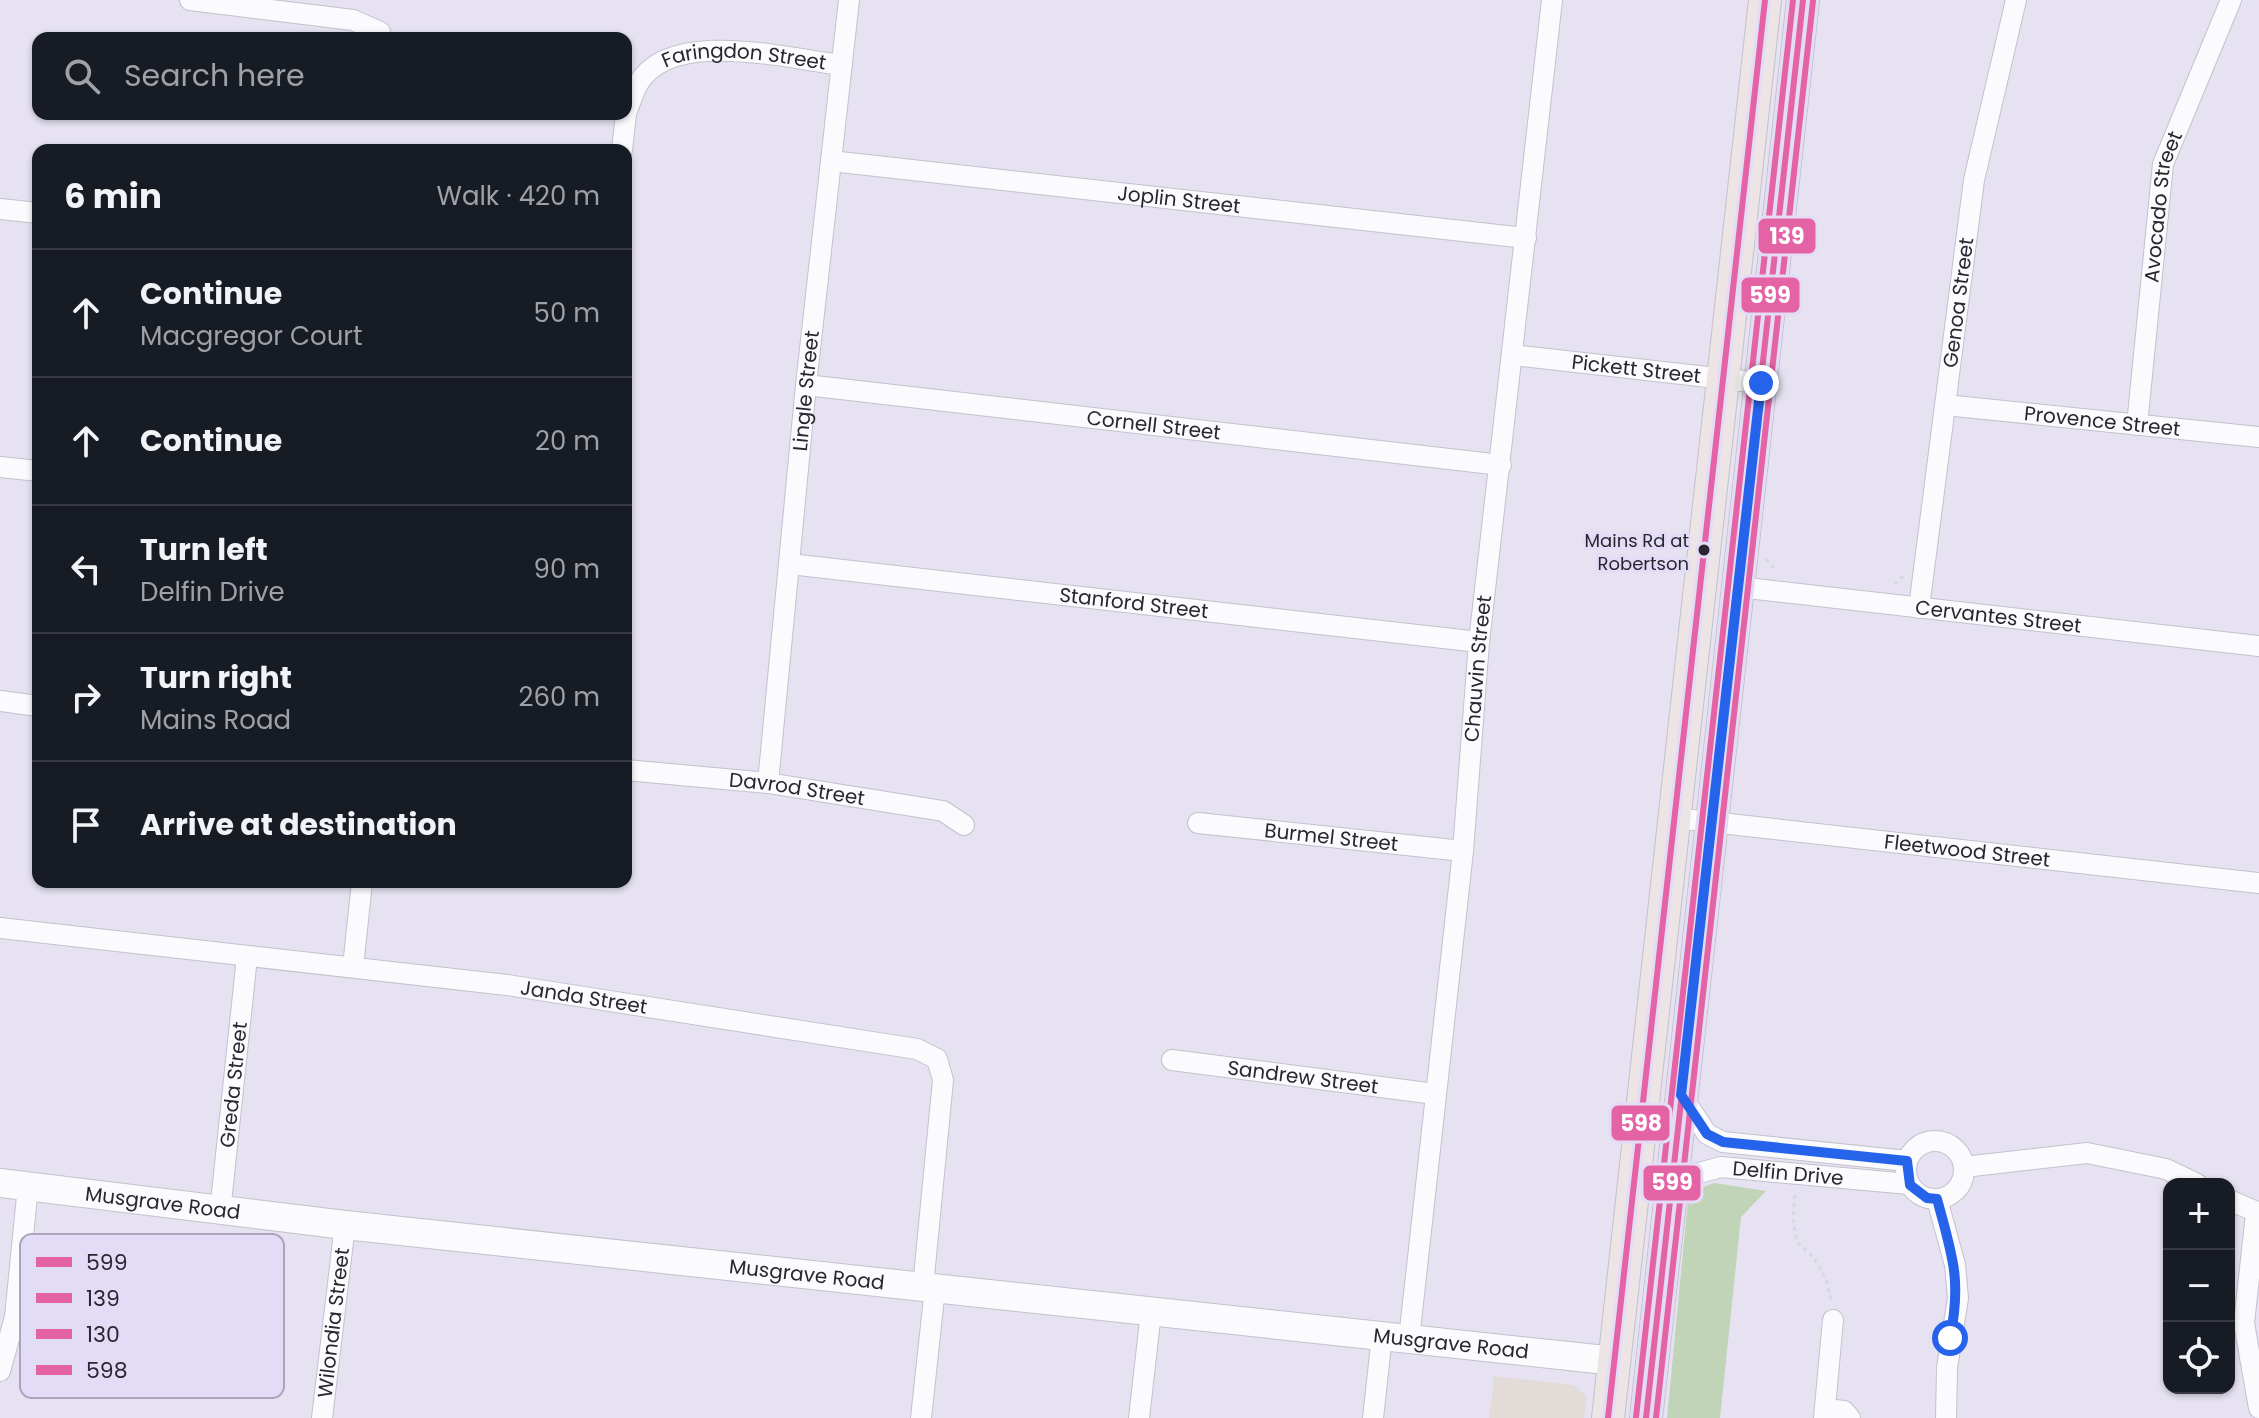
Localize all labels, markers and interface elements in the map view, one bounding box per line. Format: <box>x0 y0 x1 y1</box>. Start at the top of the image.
search box <box>32 32 632 120</box>
street label: Faringdon Street <box>657 37 828 77</box>
icon: search <box>60 54 104 98</box>
text: Search here <box>124 54 305 97</box>
street label: Avocado Street <box>2137 127 2189 284</box>
text: 6 min <box>64 172 162 220</box>
text: Walk · 420 m <box>437 178 600 214</box>
street label: Joplin Street <box>1116 179 1242 220</box>
line badge: 139 <box>1757 217 1817 255</box>
text: 139 <box>1769 221 1805 252</box>
street label: Genoa Street <box>1936 236 1980 369</box>
text: Continue <box>140 272 282 315</box>
line badge: 599 <box>1740 276 1801 314</box>
text: 599 <box>1749 280 1791 311</box>
icon: ahead <box>64 291 108 335</box>
text: 50 m <box>534 295 600 331</box>
text: Macgregor Court <box>140 318 363 354</box>
street label: Lingle Street <box>786 329 826 452</box>
street label: Pickett Street <box>1570 348 1702 390</box>
route end <box>1743 365 1779 401</box>
street label: Provence Street <box>2023 399 2182 443</box>
street label: Cornell Street <box>1085 403 1222 447</box>
icon: ahead <box>64 419 108 463</box>
text: Continue <box>140 419 282 462</box>
text: 20 m <box>535 423 600 459</box>
text: Turn left <box>140 528 268 571</box>
place label: Mains Rd at Robertson <box>1585 528 1689 576</box>
marker: Mains Rd at Robertson <box>1696 542 1712 558</box>
icon: left <box>64 547 108 591</box>
text: 90 m <box>534 551 600 587</box>
text: Delfin Drive <box>140 574 285 610</box>
street label: Stanford Street <box>1058 581 1210 625</box>
street label: Cervantes Street <box>1914 593 2083 640</box>
street label: Chauvin Street <box>1457 594 1498 743</box>
text: Turn right <box>140 656 292 699</box>
icon: right <box>64 675 108 719</box>
text: 260 m <box>518 679 600 715</box>
text: Mains Road <box>140 702 291 738</box>
street label: Davrod Street <box>728 766 867 812</box>
icon: arrive <box>64 803 108 847</box>
text: Arrive at destination <box>140 803 457 846</box>
street label: Burmel Street <box>1263 816 1400 858</box>
street label: Fleetwood Street <box>1883 827 2052 874</box>
street label: Janda Street <box>519 973 649 1021</box>
street label: Greda Street <box>213 1020 254 1149</box>
street label: Sandrew Street <box>1226 1053 1380 1101</box>
line badge: 598 <box>1610 1104 1671 1142</box>
text: 598 <box>1620 1108 1662 1139</box>
street label: Delfin Drive <box>1731 1154 1845 1192</box>
line badge: 599 <box>1642 1164 1702 1202</box>
text: 599 <box>1651 1167 1693 1198</box>
map controls <box>2163 1178 2235 1394</box>
button: + <box>2163 1178 2235 1250</box>
street label: Musgrave Road <box>84 1179 242 1226</box>
legend <box>20 1234 284 1398</box>
street label: Wilondia Street <box>311 1246 356 1399</box>
text: 599 <box>86 1247 128 1278</box>
button: − <box>2163 1250 2235 1322</box>
street label: Musgrave Road <box>728 1252 886 1297</box>
text: 139 <box>86 1283 120 1314</box>
text: 130 <box>86 1319 120 1350</box>
route start <box>1932 1320 1968 1356</box>
street label: Musgrave Road <box>1372 1321 1530 1366</box>
button: locate <box>2163 1322 2235 1394</box>
text: 598 <box>86 1355 128 1386</box>

